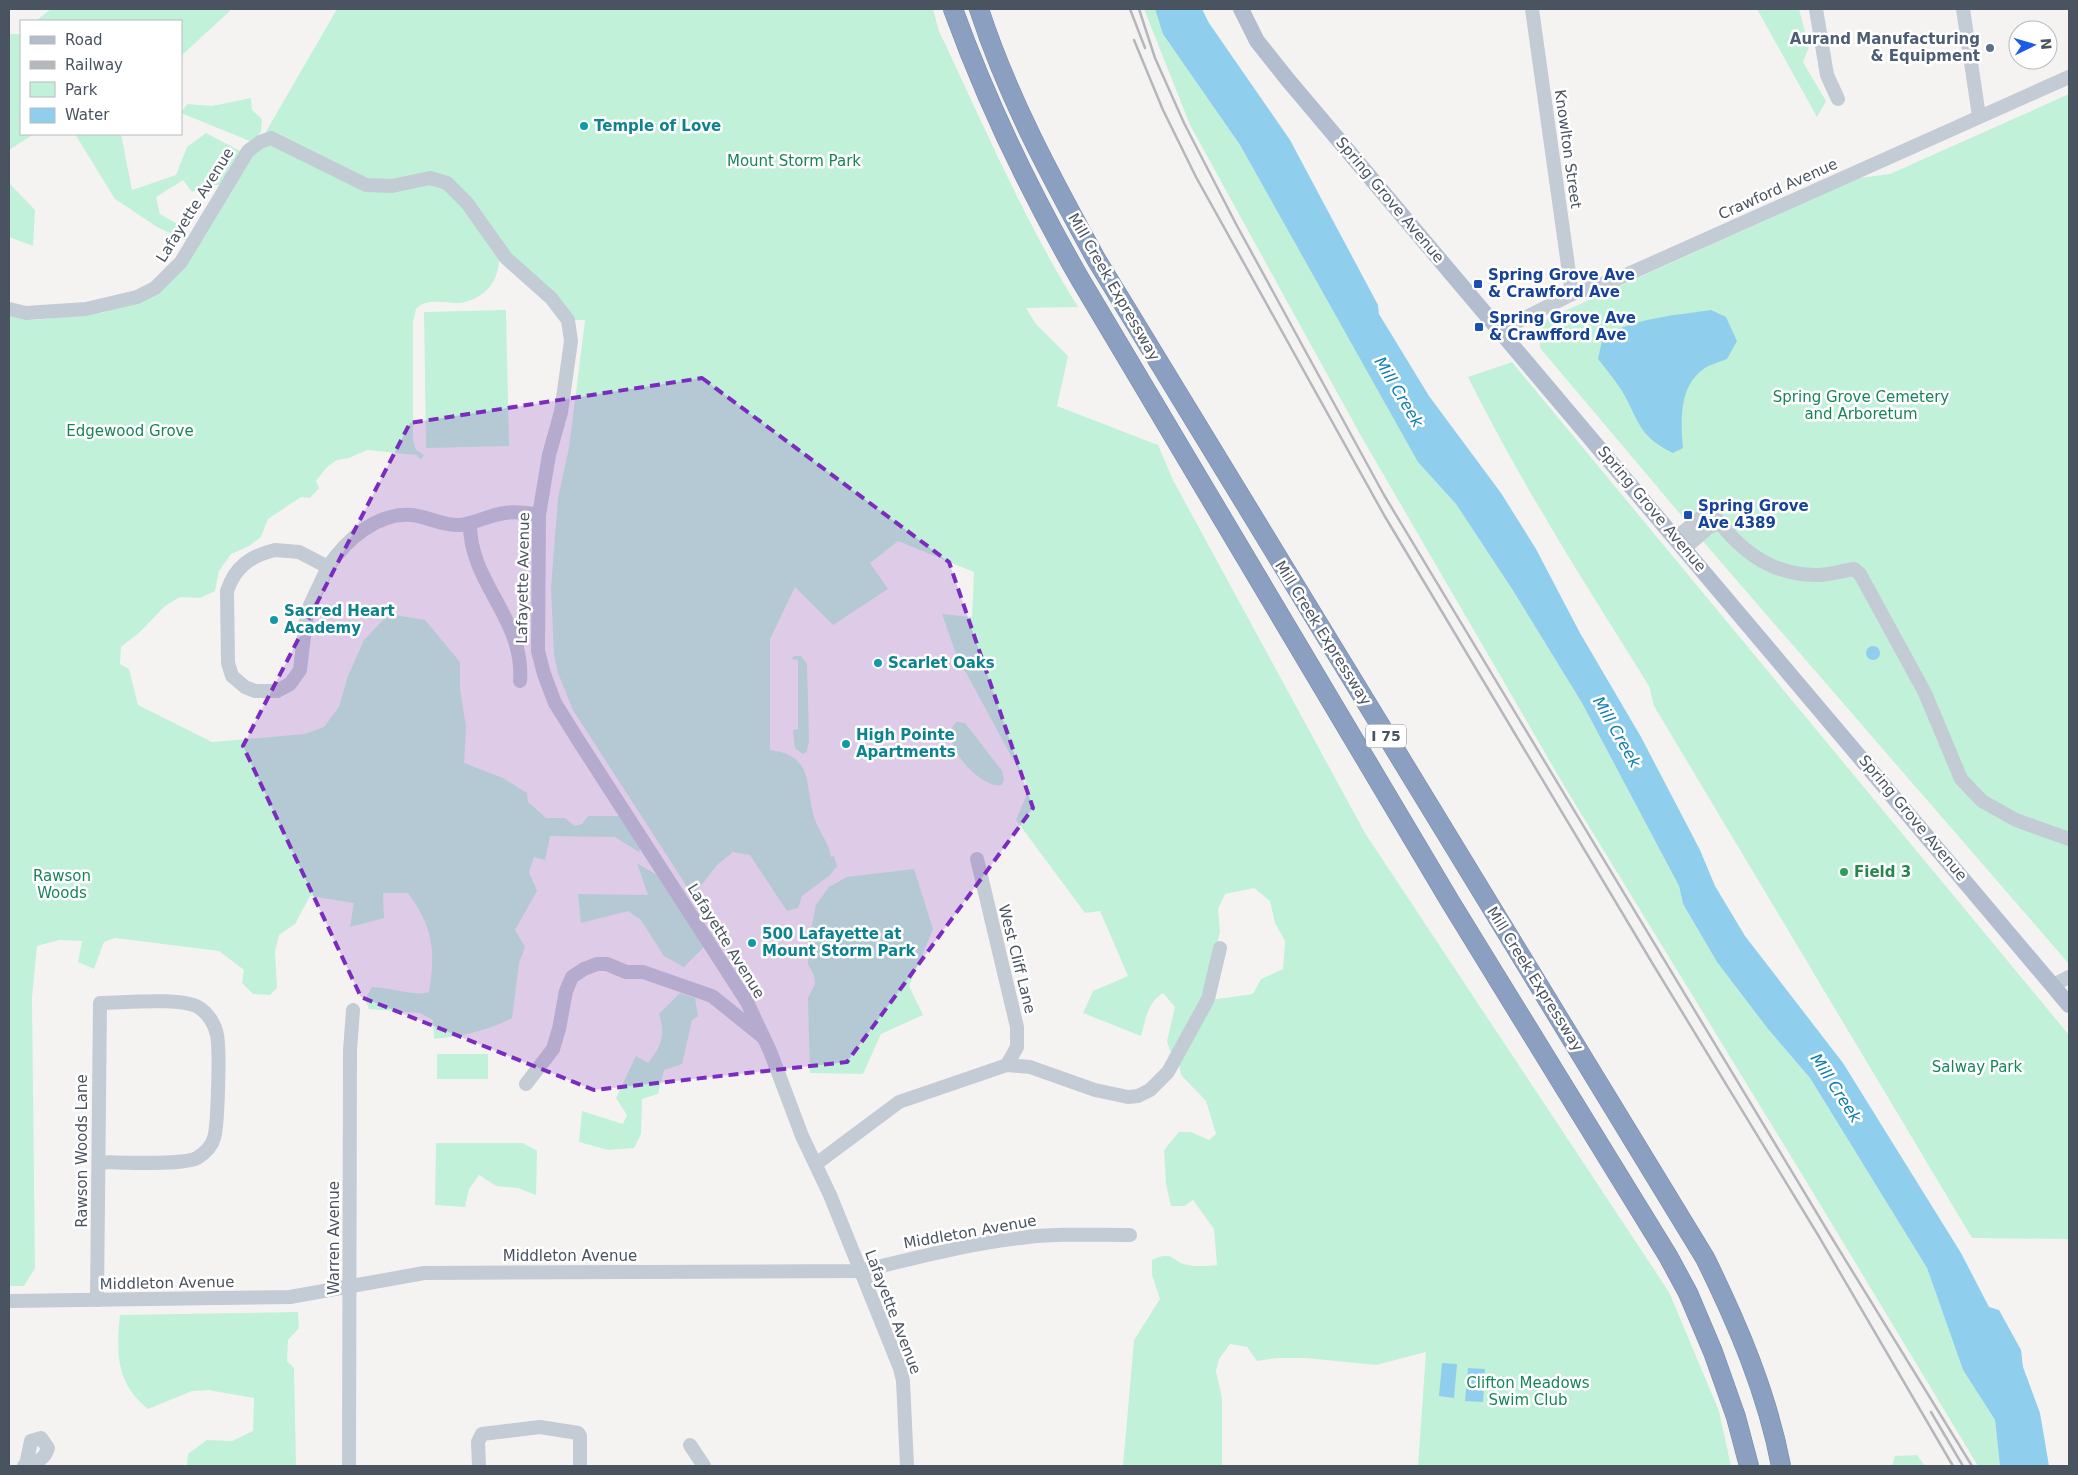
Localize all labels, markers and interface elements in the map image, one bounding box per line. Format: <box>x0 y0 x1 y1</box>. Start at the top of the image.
legend <box>20 20 182 135</box>
north arrow <box>2008 20 2058 70</box>
place label: Aurand Manufacturing & Equipment <box>1790 30 1980 65</box>
text: Road <box>65 31 103 49</box>
text: N <box>2037 37 2054 50</box>
marker: Aurand Manufacturing & Equipment <box>1984 42 1996 54</box>
text: Railway <box>65 56 123 74</box>
text: Park <box>65 81 98 99</box>
street label: Knowlton Street <box>1551 88 1585 210</box>
text: Water <box>65 106 110 124</box>
place label: Temple of Love <box>594 117 721 135</box>
marker: Temple of Love <box>578 120 590 132</box>
street label: Spring Grove Avenue <box>1332 134 1448 266</box>
street label: Lafayette Avenue <box>152 144 238 266</box>
park label: Mount Storm Park <box>727 152 861 170</box>
street label: Crawford Avenue <box>1716 155 1840 223</box>
street label: Mill Creek Expressway <box>1064 210 1164 364</box>
place label: Spring Grove Ave & Crawford Ave <box>1488 266 1635 301</box>
marker: Spring Grove Ave & Crawford Ave <box>1472 278 1484 290</box>
place label: Spring Grove Ave & Crawfford Ave <box>1489 309 1636 344</box>
marker: Spring Grove Ave & Crawfford Ave <box>1473 321 1485 333</box>
water label: Mill Creek <box>1371 353 1428 431</box>
park label: Spring Grove Cemetery and Arboretum <box>1773 388 1949 423</box>
park label: Edgewood Grove <box>66 422 194 440</box>
street label: Spring Grove Avenue <box>1594 443 1710 575</box>
place label: Spring Grove Ave 4389 <box>1698 497 1809 532</box>
marker: Spring Grove Ave 4389 <box>1682 509 1694 521</box>
street label: Lafayette Avenue <box>513 512 533 644</box>
street label: Mill Creek Expressway <box>1271 557 1375 709</box>
place label: Sacred Heart Academy <box>284 602 395 637</box>
marker: Sacred Heart Academy <box>268 614 280 626</box>
place label: Scarlet Oaks <box>888 654 995 672</box>
marker: Scarlet Oaks <box>872 657 884 669</box>
water label: Mill Creek <box>1589 693 1645 772</box>
road number: I 75 <box>1366 724 1406 748</box>
place label: High Pointe Apartments <box>856 726 956 761</box>
marker: High Pointe Apartments <box>840 738 852 750</box>
street label: Spring Grove Avenue <box>1855 752 1971 884</box>
place label: Field 3 <box>1854 863 1911 881</box>
marker: Field 3 <box>1838 866 1850 878</box>
park label: Rawson Woods <box>33 867 91 902</box>
street label: Lafayette Avenue <box>683 880 769 1002</box>
street label: West Cliff Lane <box>995 903 1039 1015</box>
street label: Mill Creek Expressway <box>1483 903 1587 1055</box>
place label: 500 Lafayette at Mount Storm Park <box>762 925 917 960</box>
marker: 500 Lafayette at Mount Storm Park <box>746 937 758 949</box>
water label: Mill Creek <box>1807 1050 1866 1127</box>
park label: Salway Park <box>1932 1058 2023 1076</box>
street label: Rawson Woods Lane <box>73 1074 91 1228</box>
street label: Warren Avenue <box>325 1181 343 1295</box>
street label: Middleton Avenue <box>902 1211 1038 1253</box>
street label: Middleton Avenue <box>503 1247 637 1265</box>
street label: Lafayette Avenue <box>861 1247 925 1377</box>
street label: Middleton Avenue <box>100 1273 234 1293</box>
park label: Clifton Meadows Swim Club <box>1466 1374 1590 1409</box>

